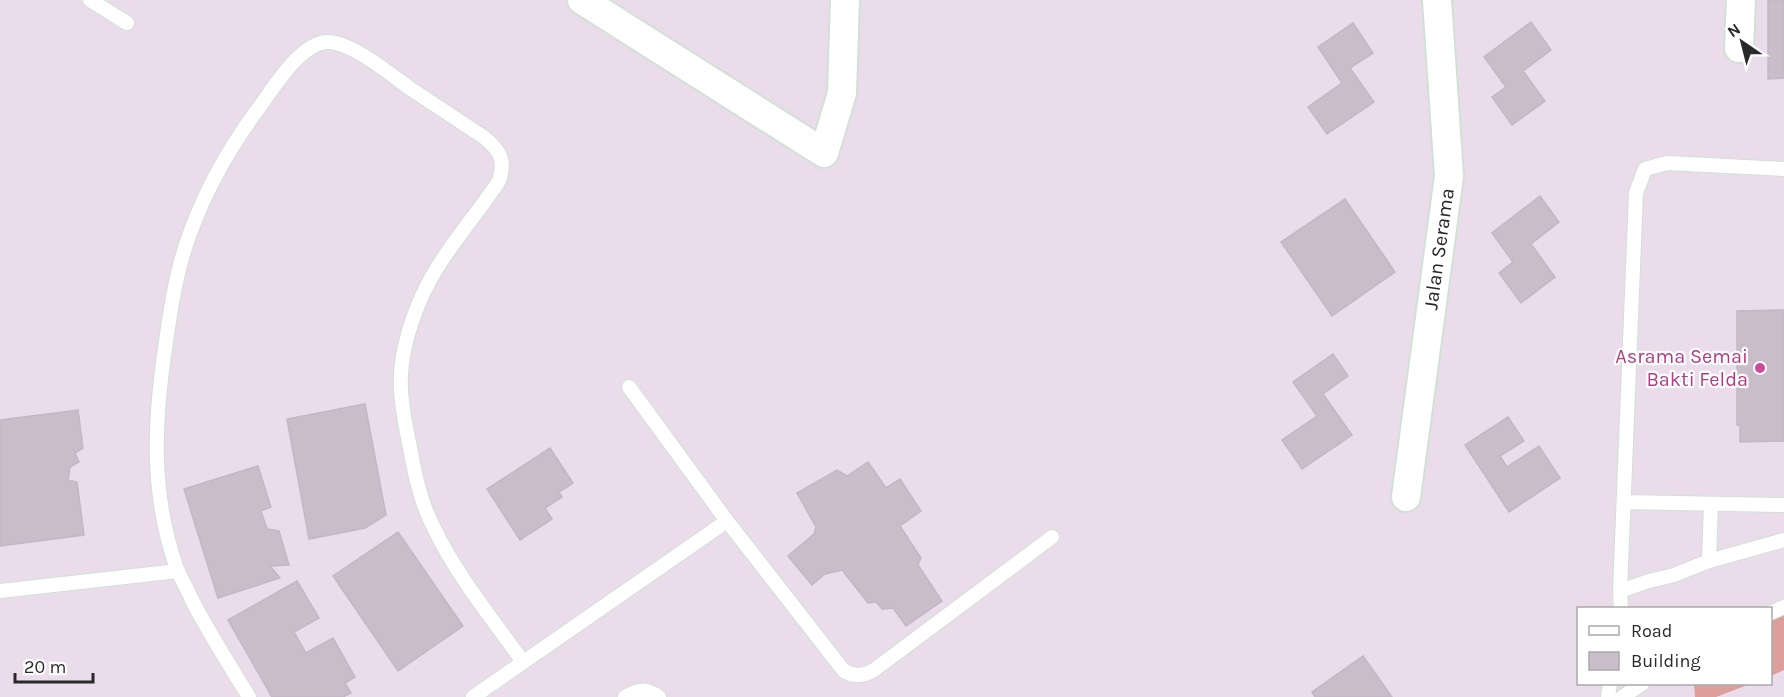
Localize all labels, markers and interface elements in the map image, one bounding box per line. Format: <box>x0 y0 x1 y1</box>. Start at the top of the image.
north arrow <box>1712 12 1772 72</box>
text: N <box>1724 19 1744 41</box>
street label: Jalan Serama <box>1419 187 1459 311</box>
place label: Asrama Semai Bakti Felda <box>1615 345 1748 391</box>
marker: Asrama Semai Bakti Felda <box>1753 361 1767 375</box>
legend <box>1577 607 1772 685</box>
text: Road <box>1631 620 1672 642</box>
scale bar <box>15 646 93 684</box>
text: Building <box>1631 650 1701 672</box>
text: 20 m <box>24 656 66 678</box>

